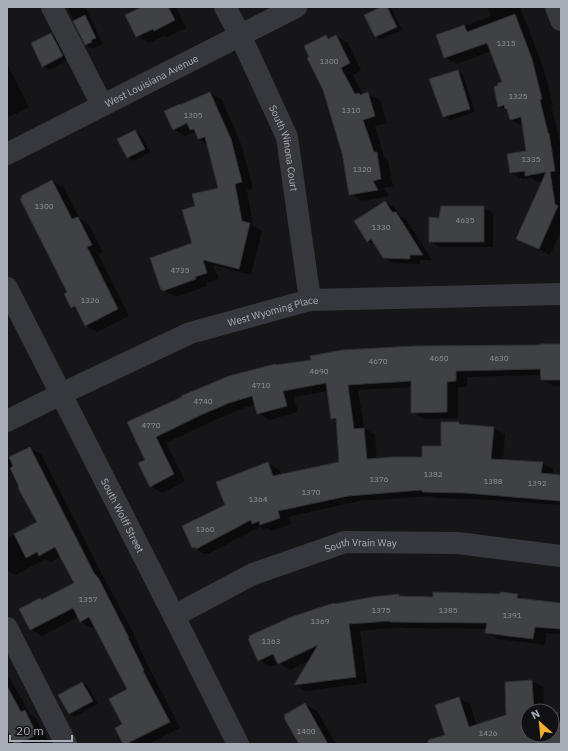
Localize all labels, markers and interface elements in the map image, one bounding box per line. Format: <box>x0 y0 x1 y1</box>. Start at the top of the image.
house number: 1315 <box>496 38 516 48</box>
street label: West Louisiana Avenue <box>103 52 201 110</box>
house number: 1300 <box>319 56 339 66</box>
house number: 1325 <box>508 91 528 101</box>
street label: South Winona Court <box>266 103 301 193</box>
house number: 1310 <box>341 105 361 115</box>
house number: 1305 <box>183 110 203 120</box>
house number: 1335 <box>521 154 541 164</box>
house number: 1320 <box>352 164 372 174</box>
house number: 1300 <box>34 201 54 211</box>
house number: 4635 <box>455 215 475 225</box>
house number: 1330 <box>371 222 391 232</box>
house number: 4735 <box>170 265 190 275</box>
street label: West Wyoming Place <box>226 294 319 329</box>
house number: 1326 <box>80 295 100 305</box>
house number: 4650 <box>429 353 449 363</box>
house number: 4630 <box>489 353 509 363</box>
house number: 4670 <box>368 356 388 366</box>
house number: 4690 <box>309 366 329 376</box>
house number: 4710 <box>251 380 271 390</box>
house number: 4740 <box>193 396 213 406</box>
house number: 4770 <box>141 420 161 430</box>
house number: 1382 <box>423 469 443 479</box>
house number: 1376 <box>369 474 389 484</box>
street label: South Wolff Street <box>98 476 147 555</box>
house number: 1388 <box>483 476 503 486</box>
house number: 1392 <box>527 478 547 488</box>
house number: 1370 <box>301 487 321 497</box>
house number: 1364 <box>248 494 268 504</box>
house number: 1360 <box>195 524 215 534</box>
street label: South Vrain Way <box>323 536 397 556</box>
house number: 1357 <box>78 594 98 604</box>
house number: 1375 <box>371 605 391 615</box>
house number: 1385 <box>438 605 458 615</box>
house number: 1391 <box>502 610 522 620</box>
house number: 1369 <box>310 616 330 626</box>
house number: 1363 <box>261 636 281 646</box>
north arrow <box>520 703 560 743</box>
text: N <box>529 706 542 722</box>
scale bar <box>10 717 72 743</box>
text: 20 m <box>16 723 44 738</box>
house number: 1400 <box>296 726 316 736</box>
house number: 1426 <box>478 728 498 738</box>

